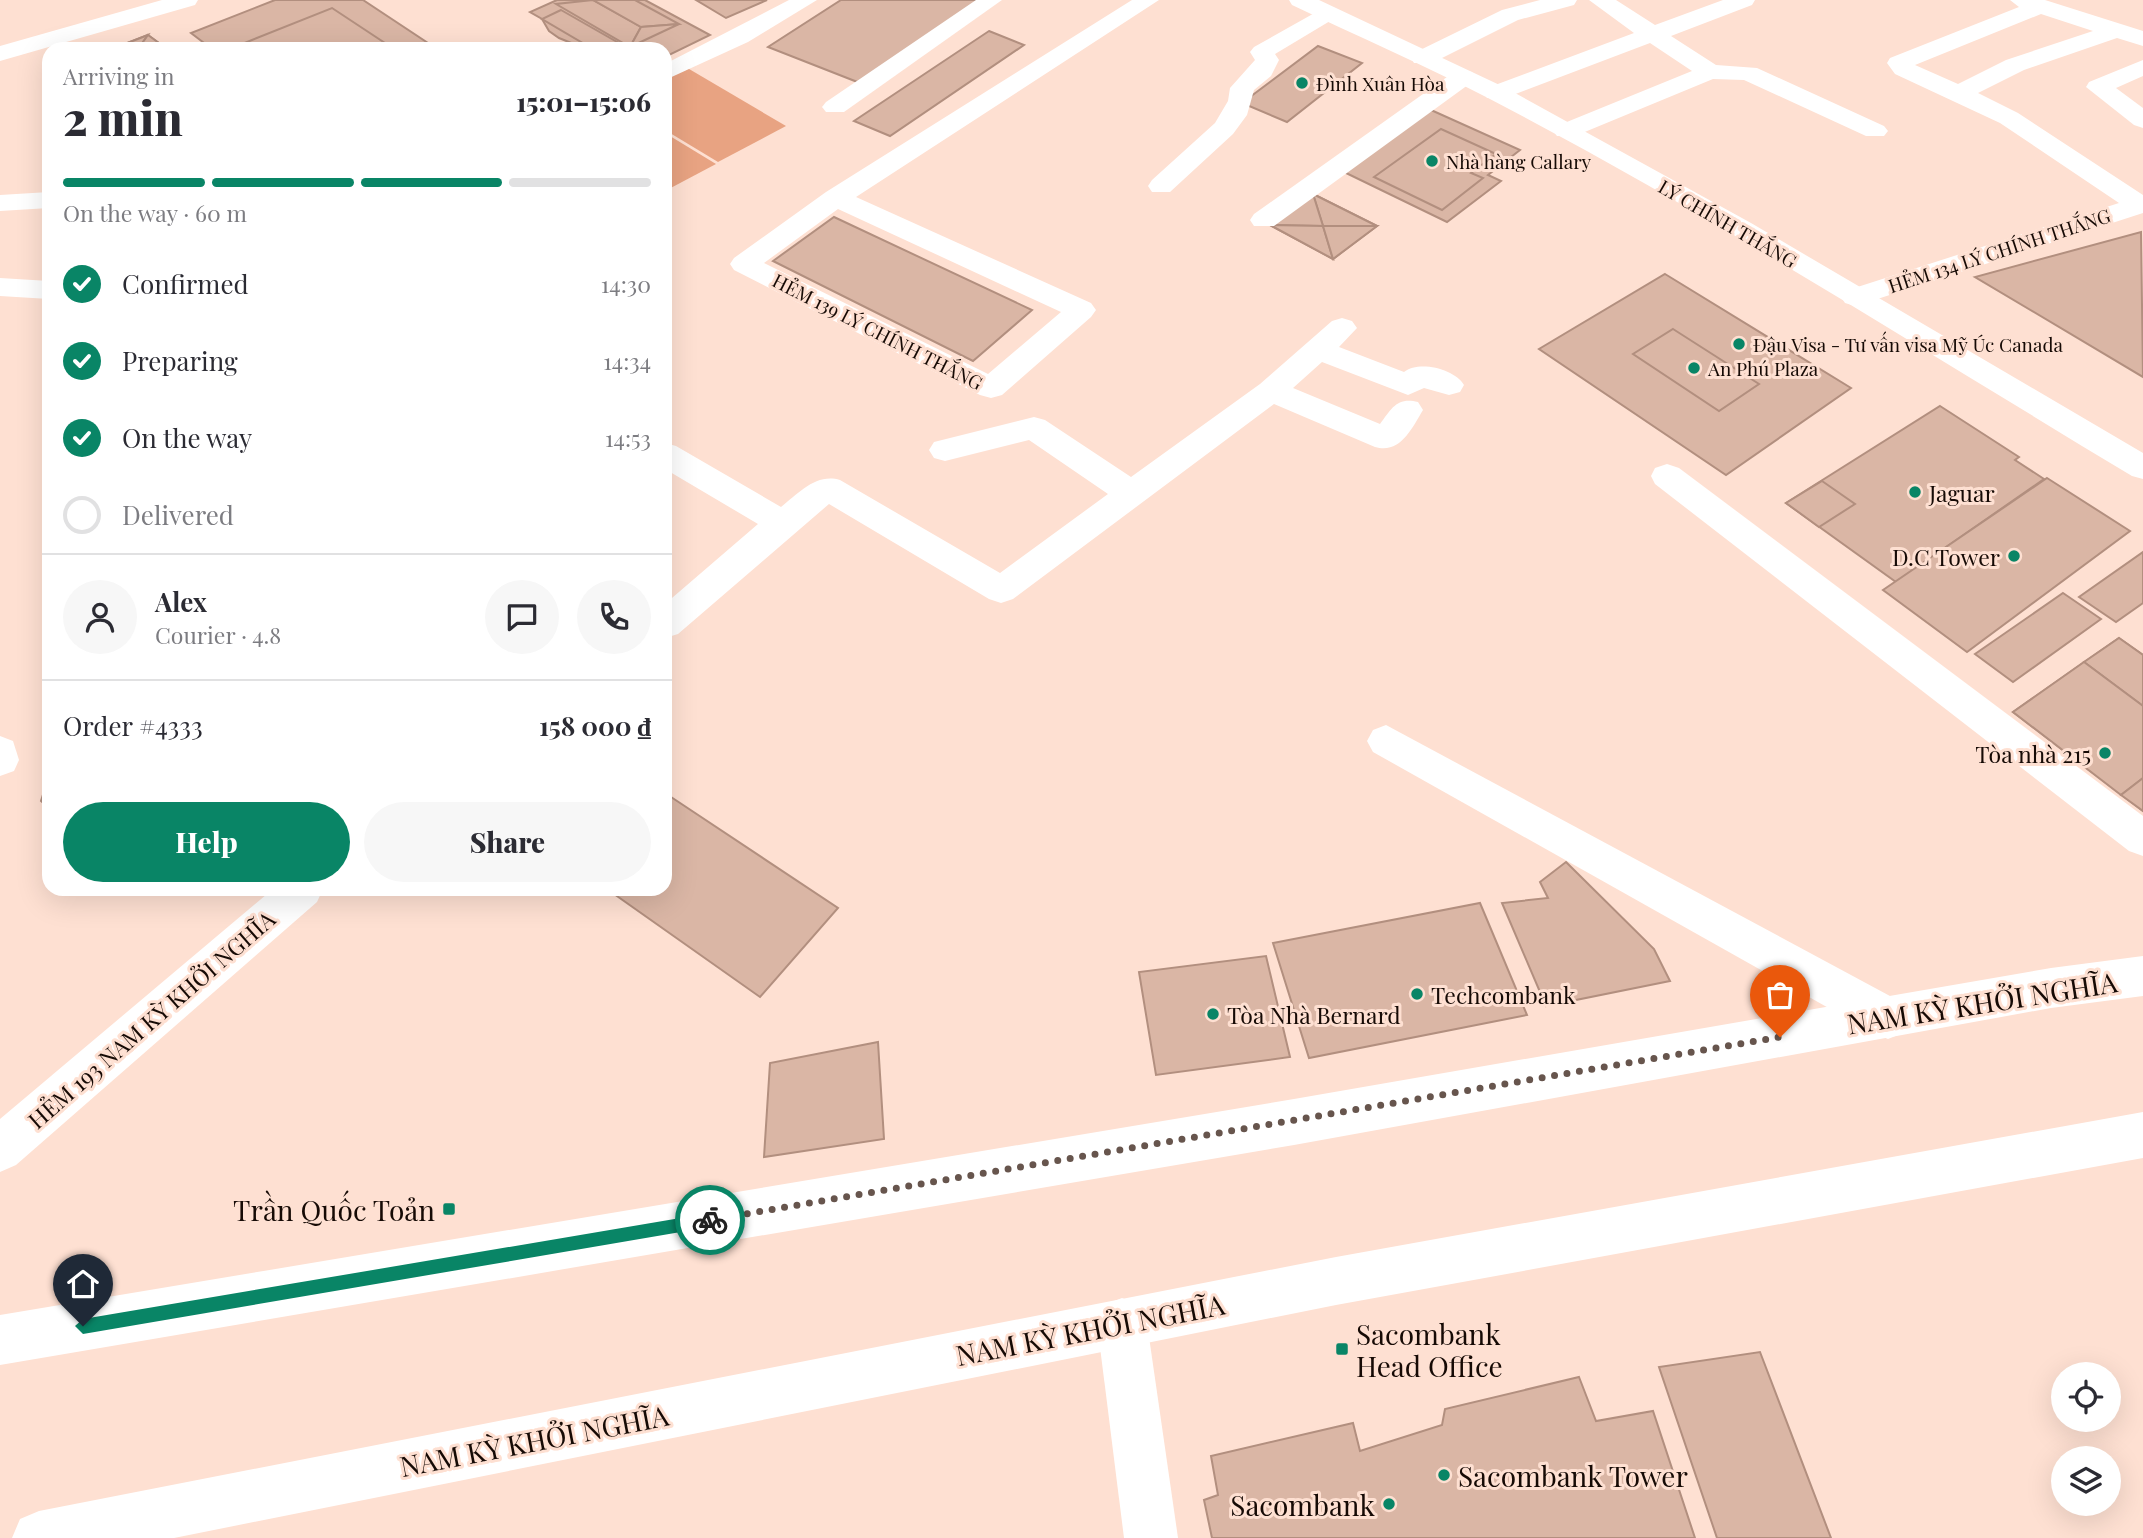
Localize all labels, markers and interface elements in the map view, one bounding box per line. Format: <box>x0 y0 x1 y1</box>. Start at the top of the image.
text: Arriving in <box>63 60 175 91</box>
place label: Đình Xuân Hòa <box>1316 70 1445 96</box>
marker: Đình Xuân Hòa <box>1294 75 1310 91</box>
text: 15:01–15:06 <box>516 84 651 119</box>
text: 2 min <box>63 86 183 148</box>
place label: Nhà hàng Callary <box>1446 148 1592 174</box>
marker: Nhà hàng Callary <box>1424 153 1440 169</box>
street label: LÝ CHÍNH THẮNG <box>1654 173 1802 273</box>
text: On the way · 60 m <box>63 197 247 228</box>
street label: HẺM 134 LÝ CHÍNH THẮNG <box>1885 202 2113 298</box>
icon: check <box>63 265 101 303</box>
text: Confirmed <box>122 266 249 301</box>
street label: HẺM 139 LÝ CHÍNH THẮNG <box>769 267 987 395</box>
text: 14:30 <box>601 268 651 299</box>
place label: Đậu Visa - Tư vấn visa Mỹ Úc Canada <box>1753 331 2063 357</box>
marker: Đậu Visa - Tư vấn visa Mỹ Úc Canada <box>1731 336 1747 352</box>
icon: check <box>63 342 101 380</box>
text: Preparing <box>122 343 238 378</box>
text: 14:34 <box>603 345 651 376</box>
place label: An Phú Plaza <box>1707 355 1819 381</box>
marker: An Phú Plaza <box>1686 360 1702 376</box>
icon: check <box>63 419 101 457</box>
text: On the way <box>122 420 252 455</box>
text: 14:53 <box>605 422 651 453</box>
place label: Jaguar <box>1928 477 1995 508</box>
marker: Jaguar <box>1907 484 1923 500</box>
text: Delivered <box>122 497 234 532</box>
place label: D.C Tower <box>1892 541 2000 572</box>
marker: D.C Tower <box>2006 548 2022 564</box>
button: person <box>63 580 137 654</box>
button: chat <box>485 580 559 654</box>
button: phone <box>577 580 651 654</box>
text: Alex <box>155 584 207 619</box>
text: Courier · 4.8 <box>155 619 281 650</box>
text: Order #4333 <box>63 708 203 743</box>
text: 158 000 ₫ <box>539 708 651 743</box>
place label: Tòa nhà 215 <box>1975 738 2091 769</box>
marker: Tòa nhà 215 <box>2097 745 2113 761</box>
button: Help <box>63 802 350 882</box>
button: Share <box>364 802 651 882</box>
street label: HẺM 193 NAM KỲ KHỞI NGHĨA <box>21 903 281 1135</box>
street label: NAM KỲ KHỞI NGHĨA <box>1844 962 2120 1042</box>
pin <box>1750 965 1810 1037</box>
icon: bag <box>1761 976 1799 1014</box>
place label: Techcombank <box>1431 979 1576 1010</box>
marker: Techcombank <box>1409 986 1425 1002</box>
place label: Tòa Nhà Bernard <box>1227 999 1401 1030</box>
marker: Tòa Nhà Bernard <box>1205 1006 1221 1022</box>
courier <box>675 1185 745 1255</box>
place label: Trần Quốc Toản <box>233 1190 435 1228</box>
marker: Trần Quốc Toản <box>441 1201 457 1217</box>
icon: bike <box>691 1201 729 1239</box>
pin <box>53 1254 113 1326</box>
icon: home <box>64 1265 102 1303</box>
street label: NAM KỲ KHỞI NGHĨA <box>952 1285 1228 1373</box>
place label: Sacombank Head Office <box>1356 1315 1503 1384</box>
marker: Sacombank Head Office <box>1334 1341 1350 1357</box>
map controls <box>2051 1362 2121 1516</box>
button: locate <box>2051 1362 2121 1432</box>
street label: NAM KỲ KHỞI NGHĨA <box>396 1396 672 1484</box>
button: layers <box>2051 1446 2121 1516</box>
place label: Sacombank Tower <box>1458 1457 1688 1494</box>
marker: Sacombank Tower <box>1436 1467 1452 1483</box>
place label: Sacombank <box>1230 1486 1376 1523</box>
marker: Sacombank <box>1381 1496 1397 1512</box>

